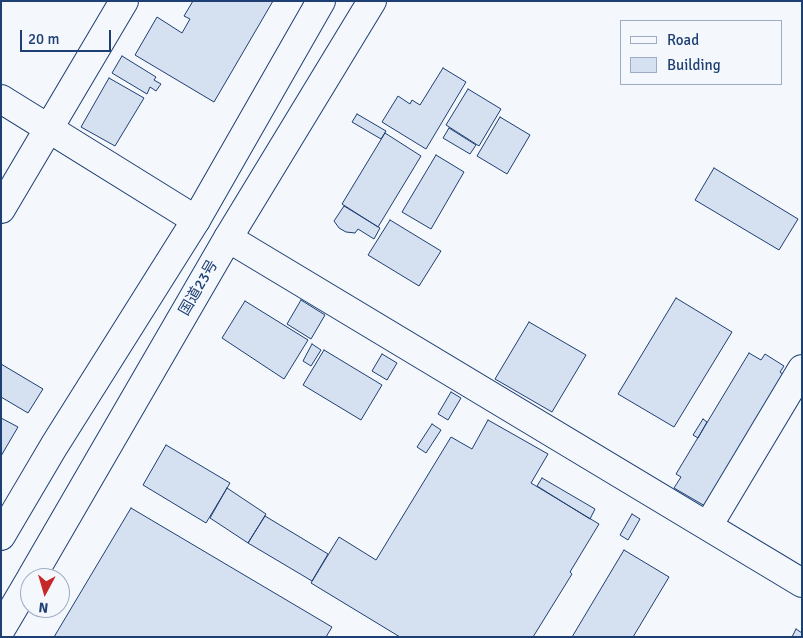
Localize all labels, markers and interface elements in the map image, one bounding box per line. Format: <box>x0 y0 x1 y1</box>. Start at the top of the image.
scale bar <box>22 20 114 52</box>
legend <box>620 20 783 85</box>
text: 20 m <box>28 30 59 48</box>
text: Road <box>667 31 699 49</box>
text: Building <box>667 56 721 74</box>
street label: 国道23号 <box>176 257 222 319</box>
north arrow <box>20 568 70 618</box>
text: N <box>38 598 49 616</box>

